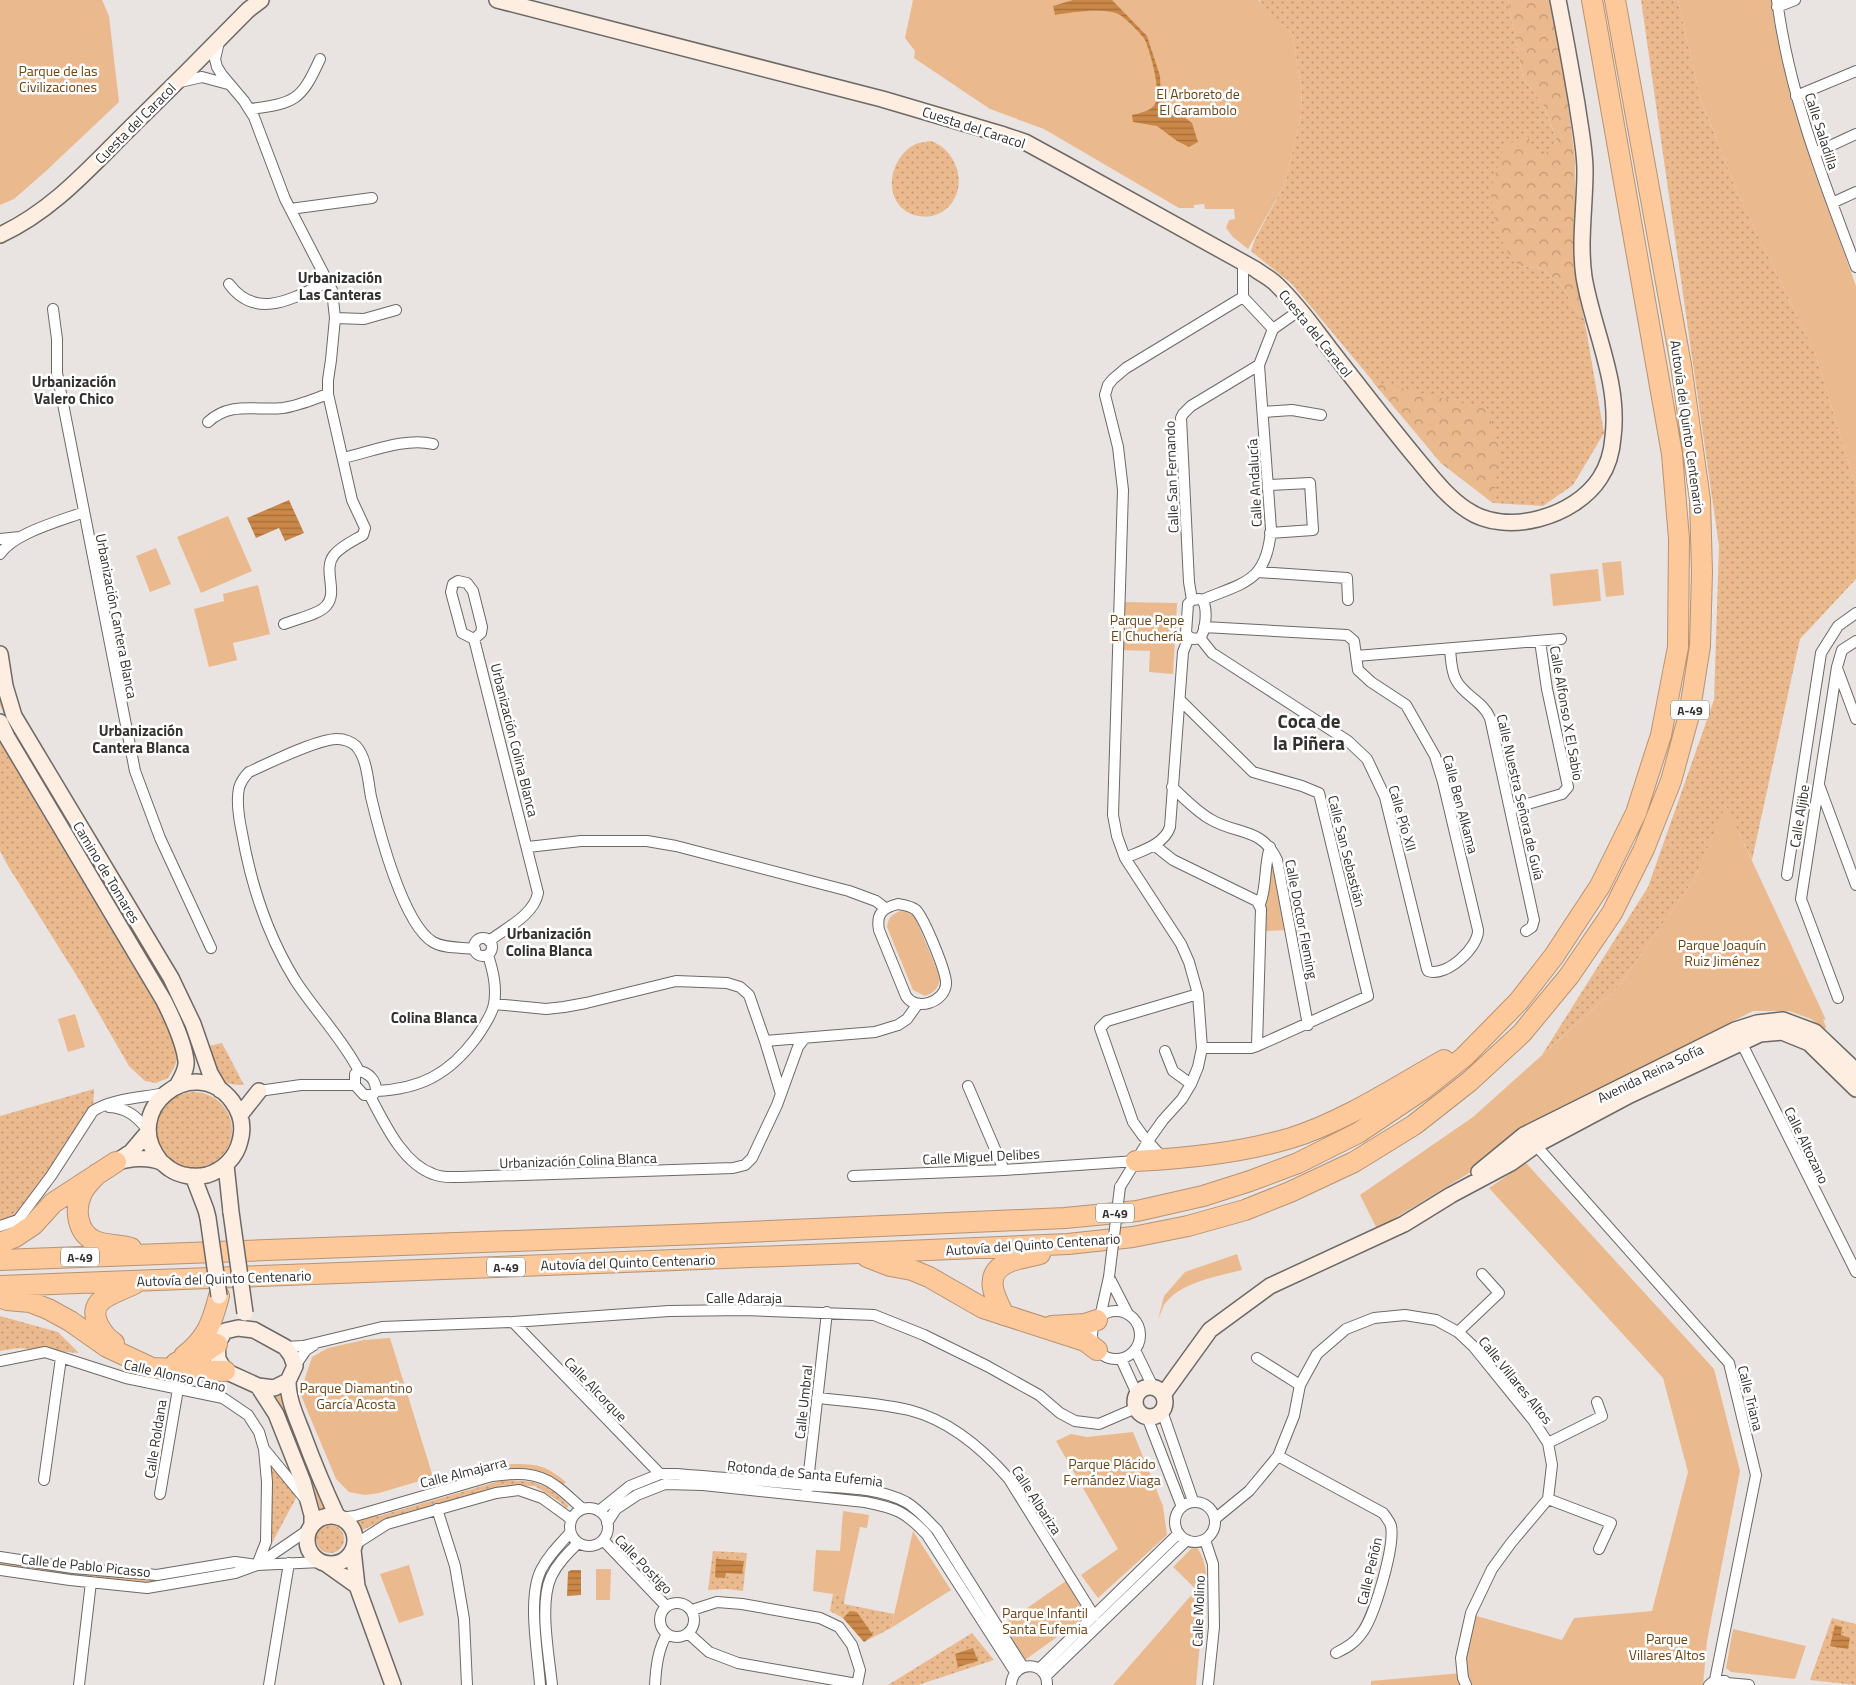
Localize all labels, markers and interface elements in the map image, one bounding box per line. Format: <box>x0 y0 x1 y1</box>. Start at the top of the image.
park label: Parque de las Civilizaciones <box>18 60 98 97</box>
street label: Cuesta del Caracol <box>90 78 180 168</box>
park label: El Arboreto de El Carambolo <box>1156 83 1240 120</box>
street label: Calle Saladilla <box>1800 90 1844 172</box>
street label: Cuesta del Caracol <box>920 100 1028 154</box>
district label: Urbanización Las Canteras <box>298 266 382 306</box>
street label: Cuesta del Caracol <box>1274 285 1358 381</box>
street label: Autovía del Quinto Centenario <box>1665 339 1711 515</box>
district label: Urbanización Valero Chico <box>32 370 116 410</box>
street label: Calle San Fernando <box>1159 421 1183 533</box>
street label: Calle Andalucía <box>1241 438 1267 528</box>
street label: Urbanización Cantera Blanca <box>91 532 143 700</box>
park label: Parque Pepe El Chuchería <box>1110 609 1184 646</box>
street label: Calle Alfonso X El Sabio <box>1545 644 1589 782</box>
street label: Urbanización Colina Blanca <box>486 661 544 819</box>
road number: A-49 <box>1671 700 1709 720</box>
district label: Coca de la Piñera <box>1273 706 1345 757</box>
street label: Calle Nuestra Señora de Guía <box>1492 712 1550 882</box>
district label: Urbanización Cantera Blanca <box>92 719 190 759</box>
street label: Calle Ben Alkama <box>1438 752 1484 856</box>
street label: Calle Pío XII <box>1384 783 1422 853</box>
street label: Calle Aljibe <box>1784 783 1814 849</box>
street label: Calle San Sebastián <box>1323 793 1371 909</box>
street label: Camino de Tomares <box>68 817 146 927</box>
street label: Calle Doctor Fleming <box>1280 858 1324 980</box>
district label: Urbanización Colina Blanca <box>506 922 593 962</box>
park label: Parque Joaquín Ruiz Jiménez <box>1678 934 1766 971</box>
district label: Colina Blanca <box>391 1006 478 1029</box>
street label: Avenida Reina Sofía <box>1593 1038 1707 1108</box>
street label: Calle Altozano <box>1779 1103 1835 1187</box>
street label: Calle Miguel Delibes <box>922 1142 1040 1170</box>
street label: Urbanización Colina Blanca <box>499 1147 657 1173</box>
road number: A-49 <box>1096 1204 1134 1222</box>
street label: Autovía del Quinto Centenario <box>945 1227 1121 1261</box>
road number: A-49 <box>61 1248 99 1266</box>
street label: Autovía del Quinto Centenario <box>540 1248 716 1276</box>
road number: A-49 <box>487 1258 525 1276</box>
street label: Autovía del Quinto Centenario <box>136 1264 312 1292</box>
street label: Calle Adaraja <box>706 1287 782 1308</box>
street label: Calle Villares Altos <box>1474 1332 1558 1428</box>
street label: Calle Alcorque <box>560 1352 632 1426</box>
street label: Calle Alonso Cano <box>122 1353 228 1397</box>
street label: Calle Triana <box>1733 1363 1769 1433</box>
street label: Calle Umbral <box>789 1364 817 1440</box>
park label: Parque Diamantino García Acosta <box>299 1377 413 1414</box>
street label: Calle Roldana <box>138 1398 172 1480</box>
street label: Calle Almajarra <box>418 1451 508 1493</box>
park label: Parque Plácido Fernández Viaga <box>1063 1453 1161 1490</box>
street label: Rotonda de Santa Eufemia <box>726 1454 884 1492</box>
street label: Calle Albariza <box>1007 1461 1067 1539</box>
street label: Calle Postigo <box>610 1529 678 1599</box>
street label: Calle Peñón <box>1351 1535 1387 1607</box>
street label: Calle de Pablo Picasso <box>20 1548 152 1582</box>
street label: Calle Molino <box>1186 1575 1210 1647</box>
park label: Parque Infantil Santa Eufemia <box>1002 1602 1088 1639</box>
park label: Parque Villares Altos <box>1629 1628 1705 1665</box>

